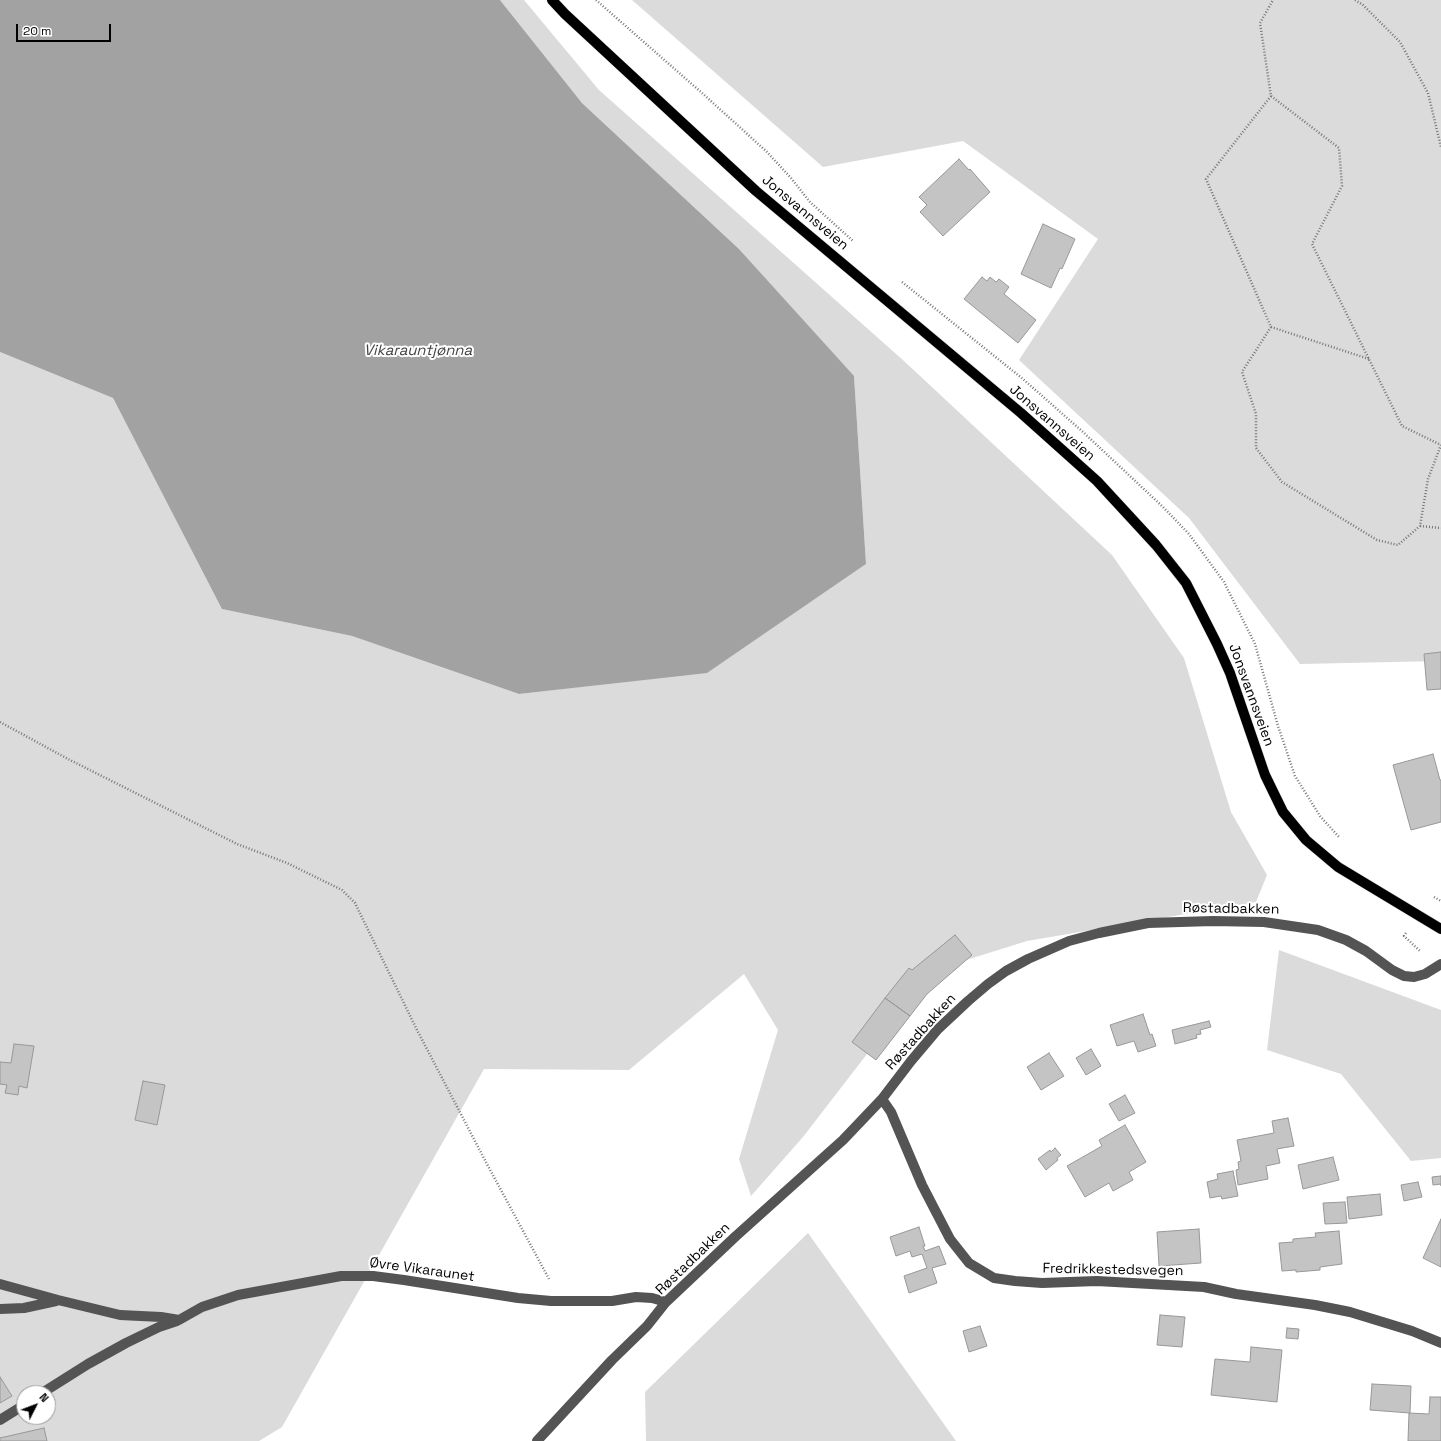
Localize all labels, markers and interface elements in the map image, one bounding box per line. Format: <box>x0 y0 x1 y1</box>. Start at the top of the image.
scale bar <box>18 16 113 42</box>
text: 20 m <box>23 23 51 39</box>
street label: Jonsvannsveien <box>758 172 852 254</box>
water label: Vikarauntjønna <box>364 342 472 360</box>
street label: Jonsvannsveien <box>1006 381 1098 465</box>
street label: Jonsvannsveien <box>1225 641 1277 749</box>
street label: Røstadbakken <box>1183 900 1279 918</box>
street label: Røstadbakken <box>882 990 960 1074</box>
street label: Røstadbakken <box>652 1219 734 1299</box>
street label: Øvre Vikaraunet <box>368 1254 476 1286</box>
street label: Fredrikkestedsvegen <box>1042 1260 1184 1280</box>
north arrow <box>16 1385 56 1425</box>
text: N <box>37 1390 52 1405</box>

